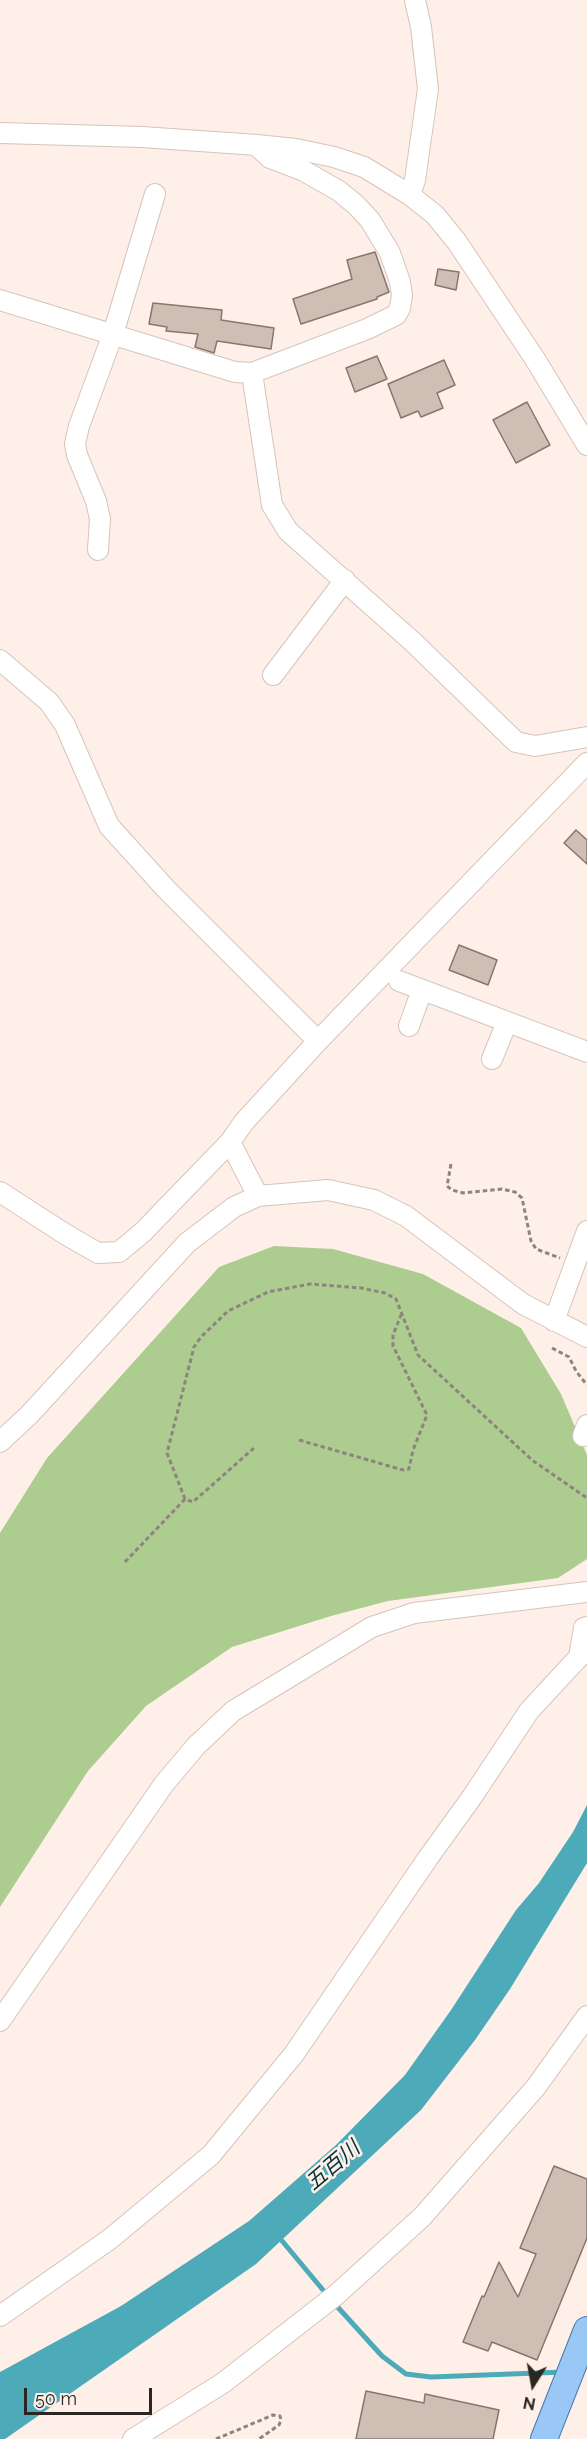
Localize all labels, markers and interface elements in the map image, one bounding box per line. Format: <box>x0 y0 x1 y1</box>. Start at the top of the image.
water label: 五百川 <box>301 2136 365 2196</box>
north arrow <box>503 2355 563 2415</box>
scale bar <box>27 2376 154 2414</box>
text: 50 m <box>35 2388 77 2409</box>
text: N <box>522 2393 537 2414</box>

